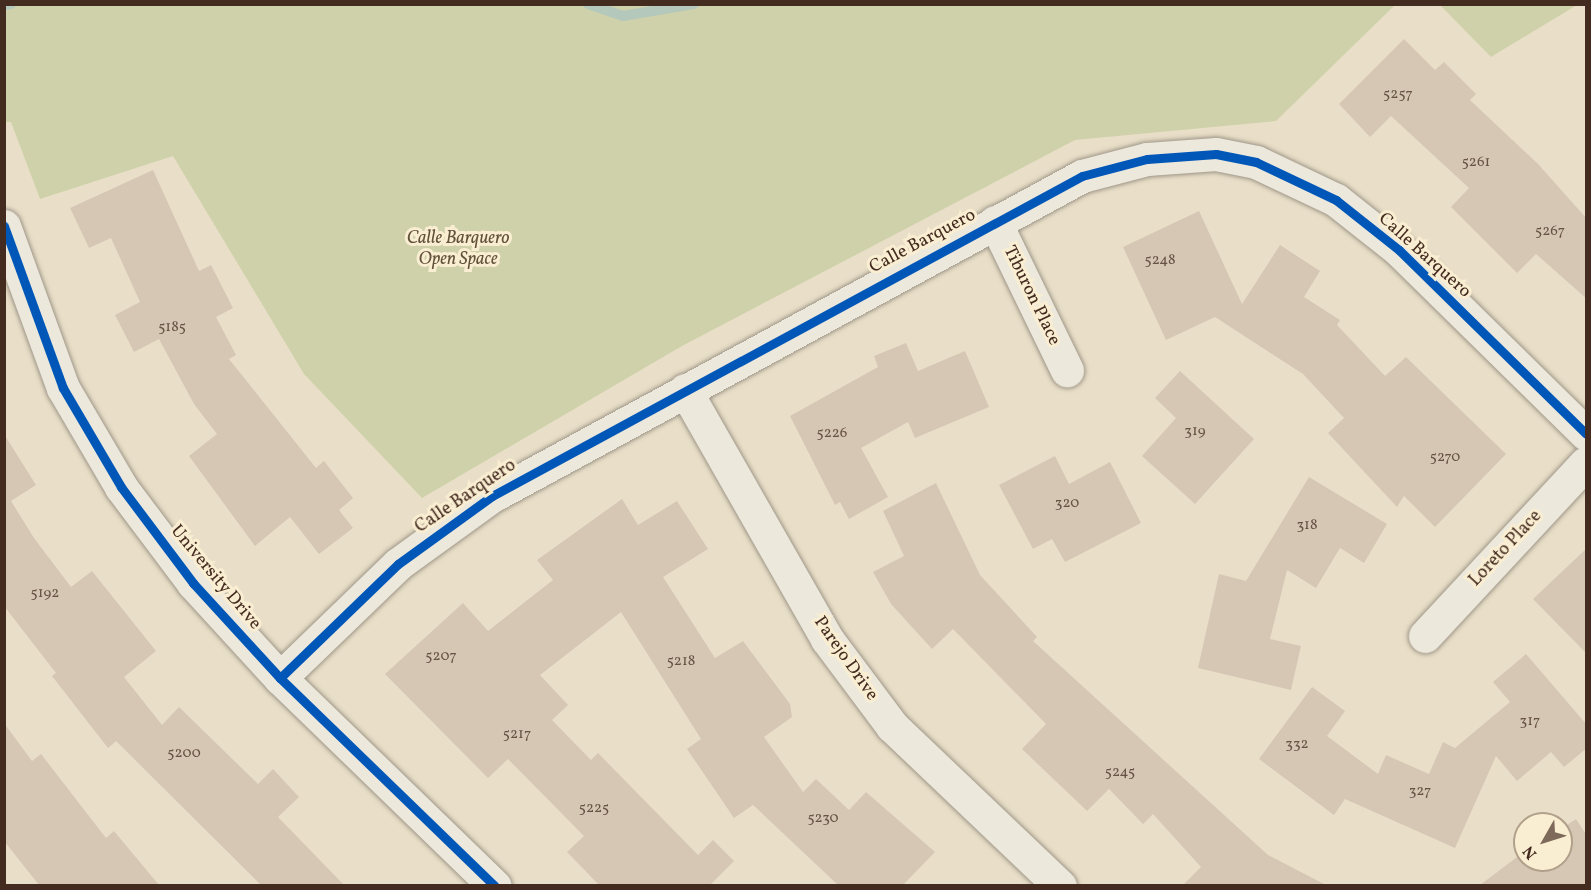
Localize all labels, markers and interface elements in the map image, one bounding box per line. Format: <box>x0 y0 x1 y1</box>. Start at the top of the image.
house number: 5257 <box>1383 86 1413 104</box>
house number: 5261 <box>1462 154 1490 172</box>
street label: Calle Barquero <box>866 205 980 279</box>
street label: Calle Barquero <box>1373 209 1475 303</box>
house number: 5267 <box>1535 223 1565 241</box>
park label: Calle Barquero Open Space <box>407 229 509 272</box>
street label: Tiburon Place <box>998 243 1064 349</box>
house number: 5248 <box>1144 252 1176 270</box>
house number: 5185 <box>158 319 186 337</box>
house number: 319 <box>1184 423 1206 441</box>
house number: 5226 <box>817 425 847 443</box>
house number: 5270 <box>1430 449 1460 467</box>
street label: Calle Barquero <box>411 455 521 539</box>
house number: 320 <box>1055 495 1079 513</box>
street label: Loreto Place <box>1465 506 1547 592</box>
house number: 318 <box>1296 517 1318 535</box>
street label: University Drive <box>165 521 265 635</box>
house number: 5192 <box>31 585 59 603</box>
street label: Parejo Drive <box>808 613 882 705</box>
house number: 5207 <box>425 648 457 666</box>
house number: 5218 <box>667 653 695 671</box>
house number: 317 <box>1520 713 1540 731</box>
house number: 5217 <box>503 726 531 744</box>
house number: 332 <box>1285 736 1309 754</box>
house number: 5200 <box>167 745 201 763</box>
house number: 5245 <box>1105 764 1135 782</box>
house number: 327 <box>1409 783 1431 801</box>
house number: 5225 <box>579 800 609 818</box>
house number: 5230 <box>807 810 839 828</box>
north arrow <box>1513 812 1573 872</box>
text: N <box>1518 841 1543 864</box>

